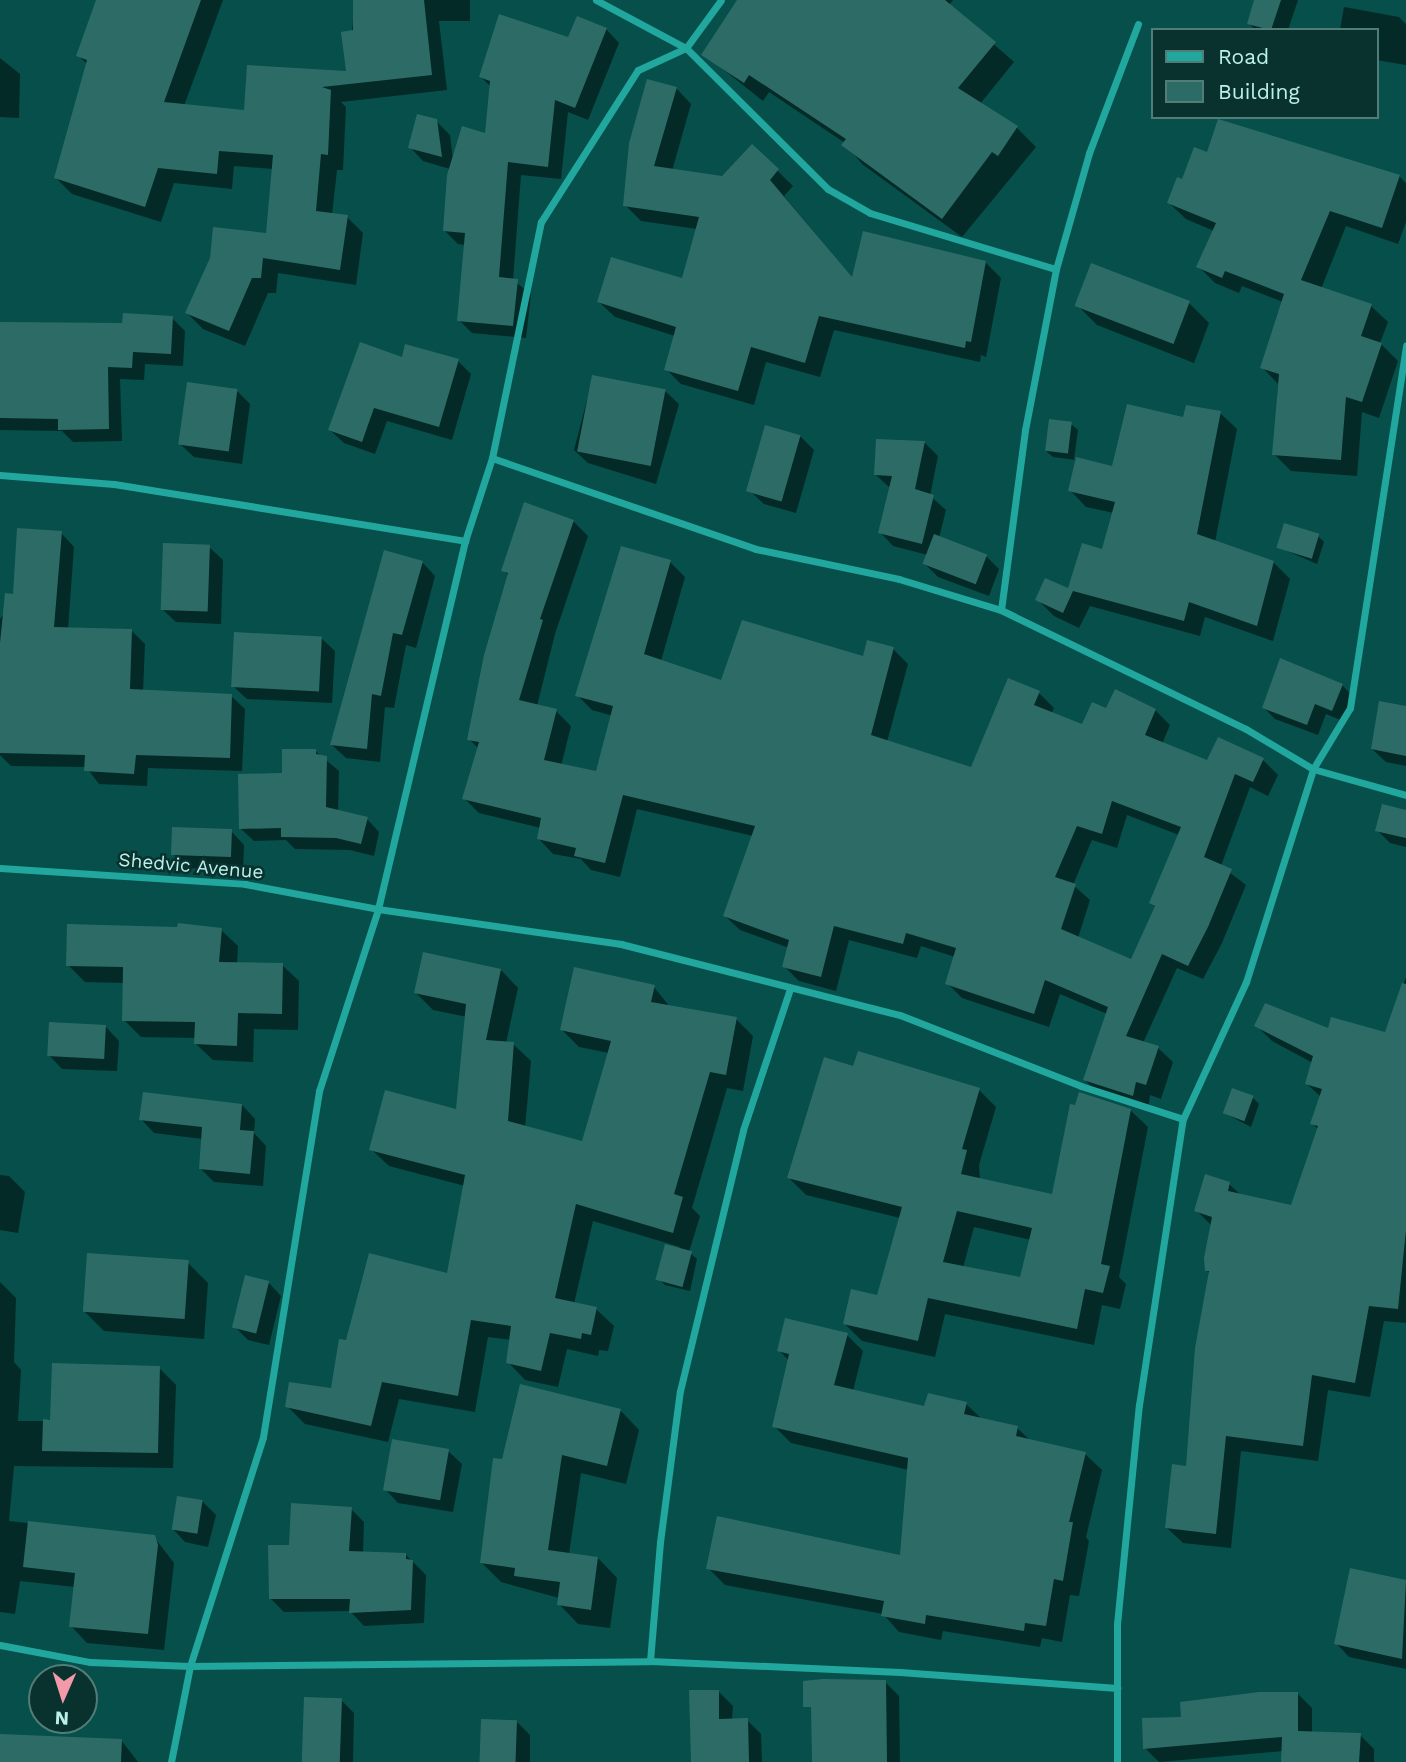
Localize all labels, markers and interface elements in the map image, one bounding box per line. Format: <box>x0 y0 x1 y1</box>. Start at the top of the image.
legend <box>1150 28 1378 119</box>
text: Road <box>1218 44 1269 69</box>
text: Building <box>1218 79 1300 104</box>
street label: Shedvic Avenue <box>117 848 265 884</box>
north arrow <box>28 1664 98 1734</box>
text: N <box>54 1707 70 1730</box>

